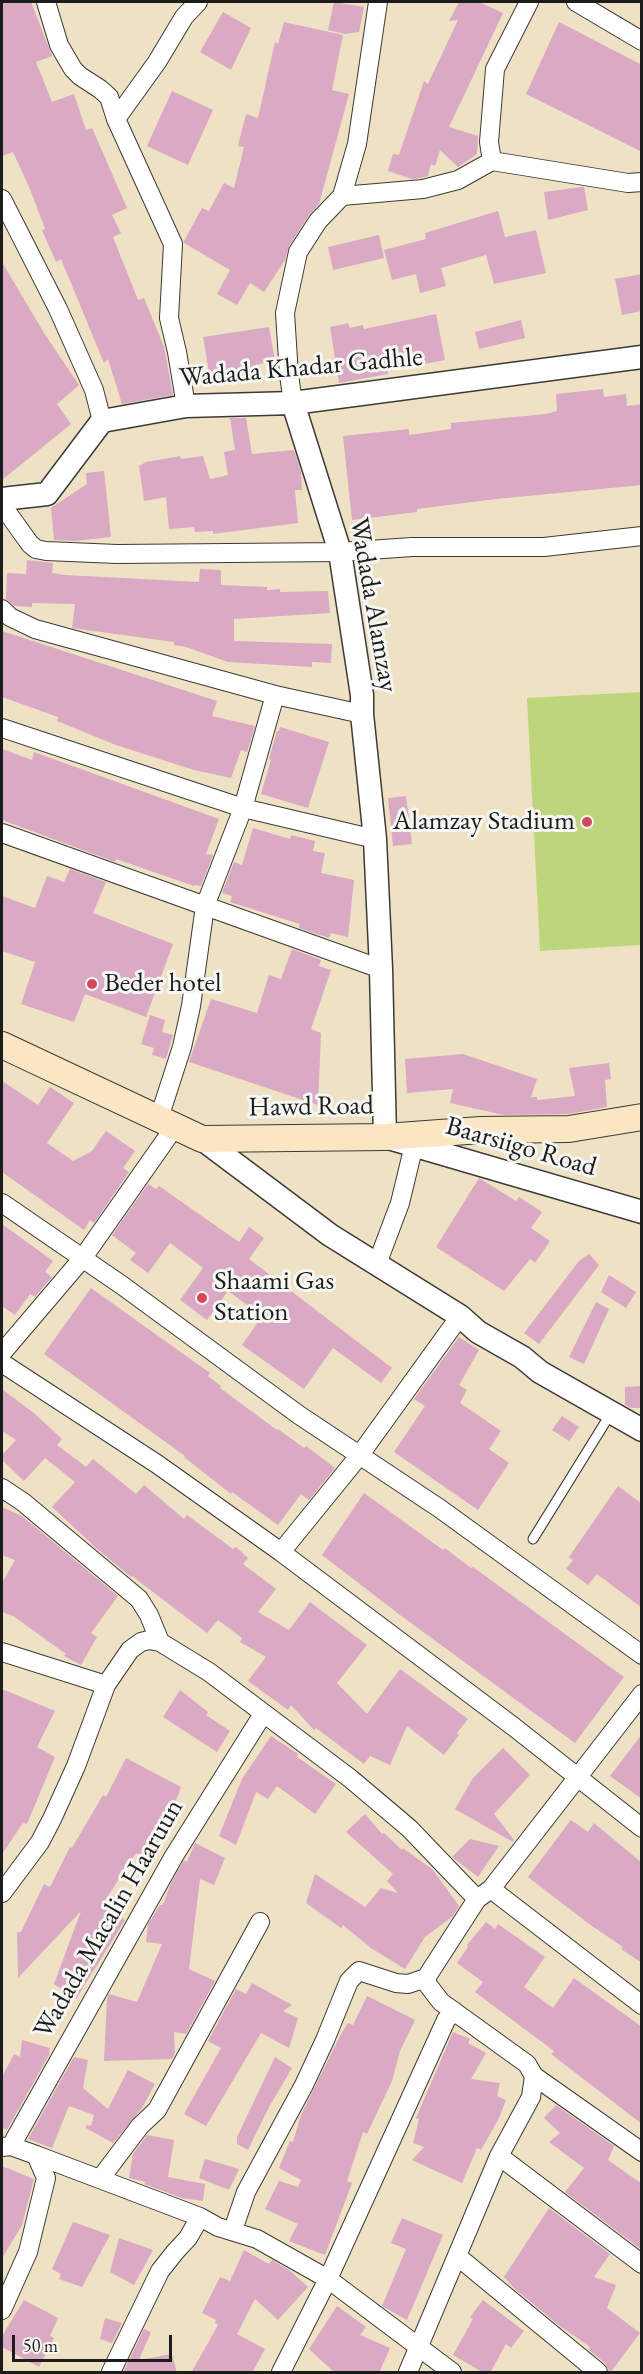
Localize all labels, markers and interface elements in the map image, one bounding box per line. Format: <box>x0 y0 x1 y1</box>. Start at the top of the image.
street label: Wadada Khadar Gadhle <box>178 341 424 395</box>
street label: Wadada Alamzay <box>342 515 404 695</box>
place label: Alamzay Stadium <box>393 806 575 838</box>
marker: Alamzay Stadium <box>580 815 594 829</box>
place label: Beder hotel <box>104 968 221 1000</box>
marker: Beder hotel <box>85 977 99 991</box>
street label: Hawd Road <box>248 1090 374 1124</box>
street label: Baarsiigo Road <box>442 1110 600 1184</box>
place label: Shaami Gas Station <box>214 1266 334 1329</box>
marker: Shaami Gas Station <box>195 1291 209 1305</box>
street label: Wadada Macalin Haaruun <box>27 1794 191 2044</box>
scale bar <box>15 2323 176 2361</box>
text: 50 m <box>23 2334 58 2357</box>

